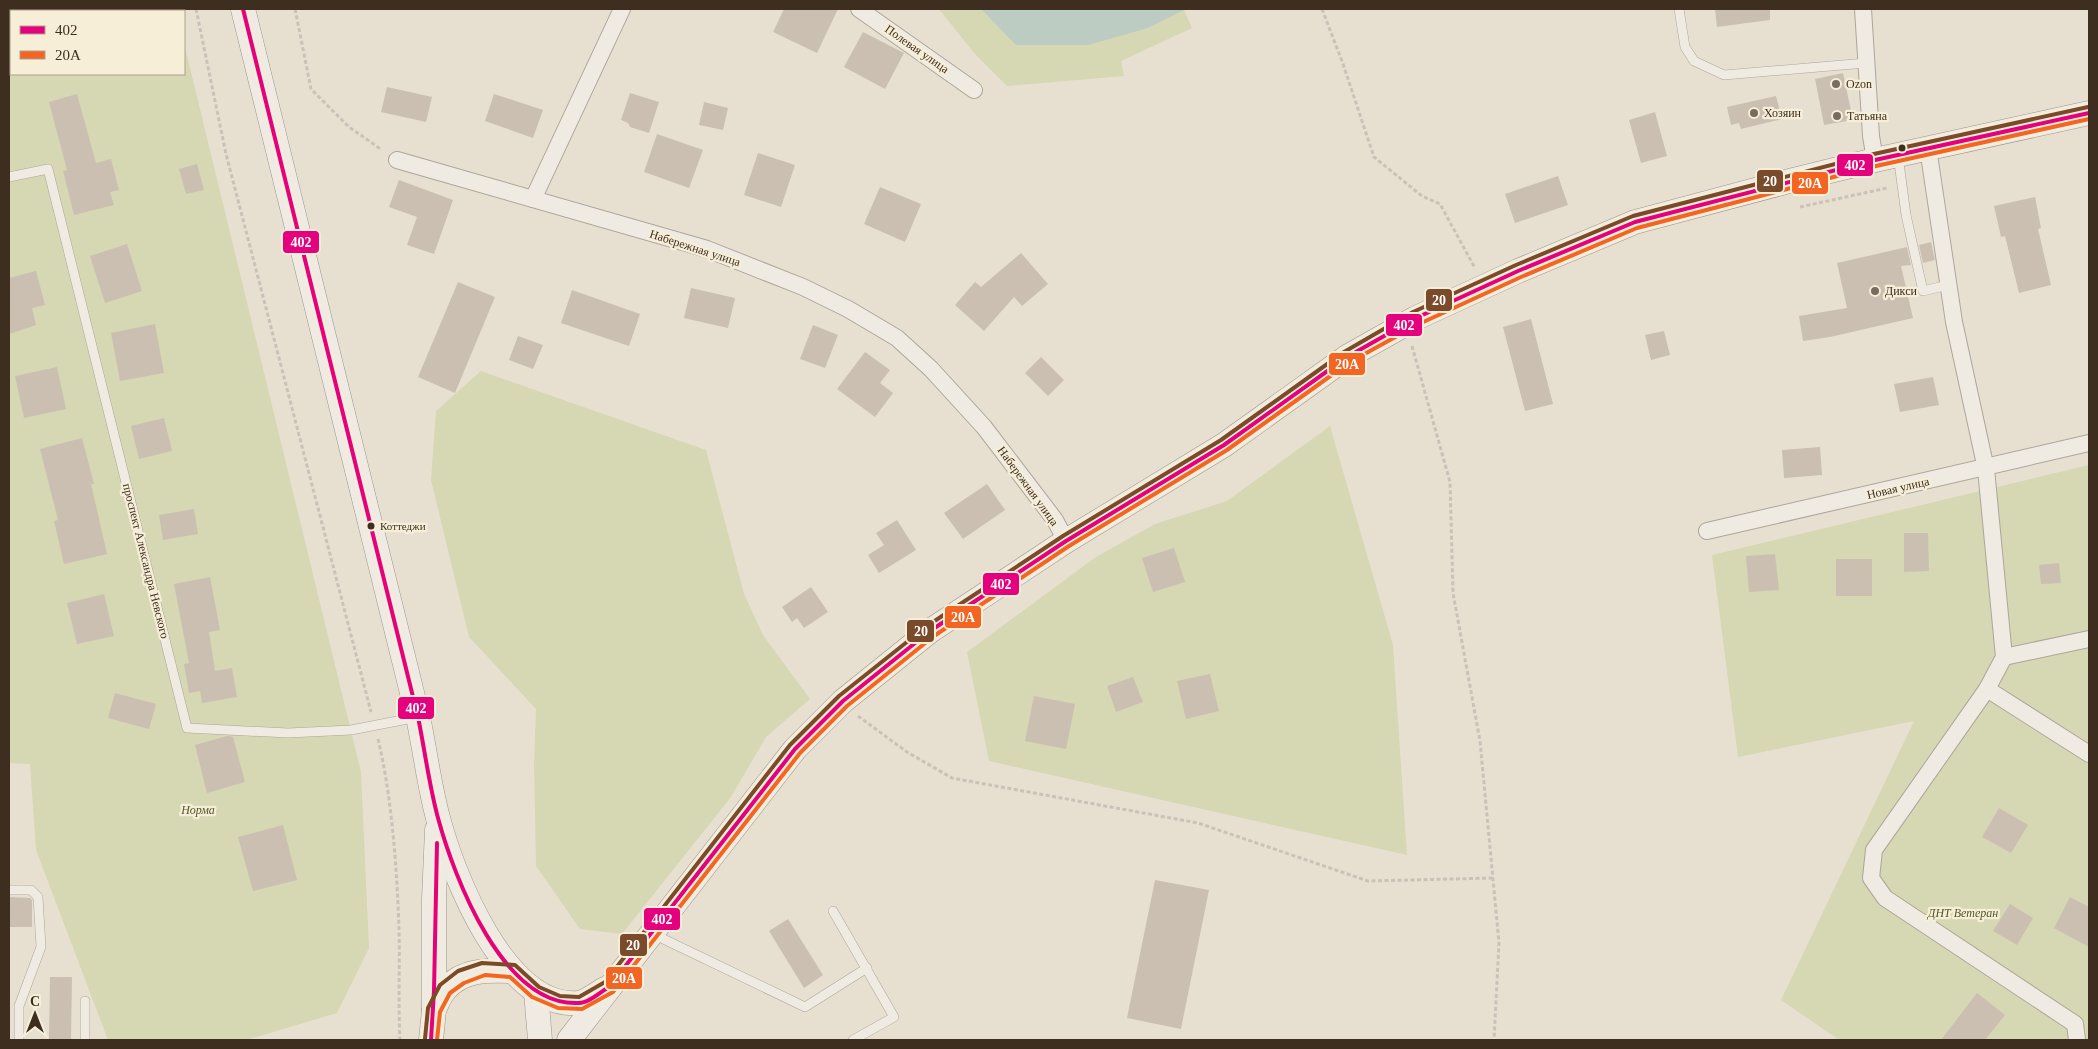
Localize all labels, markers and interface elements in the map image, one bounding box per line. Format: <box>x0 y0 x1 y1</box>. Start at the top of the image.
legend <box>10 10 185 75</box>
text: 402 <box>55 22 78 38</box>
street label: Полевая улица <box>882 22 952 77</box>
text: 20А <box>55 47 81 63</box>
place label: Ozon <box>1846 77 1872 91</box>
marker: Ozon <box>1830 78 1842 90</box>
place label: Хозяин <box>1764 106 1802 120</box>
marker: Хозяин <box>1748 107 1760 119</box>
place label: Татьяна <box>1847 109 1888 123</box>
marker: Татьяна <box>1831 110 1843 122</box>
unlabelled marker <box>1897 143 1907 153</box>
line badge: 402 <box>1836 153 1874 177</box>
text: 402 <box>1845 158 1866 173</box>
line badge: 20 <box>1756 169 1784 193</box>
line badge: 20А <box>1791 171 1829 195</box>
text: 20 <box>1763 174 1777 189</box>
text: 20А <box>1798 176 1823 191</box>
street label: Набережная улица <box>648 227 743 270</box>
line badge: 402 <box>282 230 320 254</box>
text: 402 <box>291 235 312 250</box>
place label: Дикси <box>1885 284 1917 298</box>
marker: Дикси <box>1869 285 1881 297</box>
line badge: 20 <box>1425 288 1453 312</box>
text: 20 <box>1432 293 1446 308</box>
line badge: 402 <box>1385 313 1423 337</box>
text: 402 <box>1394 318 1415 333</box>
line badge: 20А <box>1328 352 1366 376</box>
text: 20А <box>1335 357 1360 372</box>
street label: Набережная улица <box>994 444 1062 529</box>
street label: Новая улица <box>1865 474 1931 502</box>
street label: проспект Александра Невского <box>120 482 172 640</box>
place label: Коттеджи <box>380 520 426 532</box>
marker: Коттеджи <box>366 521 376 531</box>
line badge: 402 <box>982 572 1020 596</box>
text: 402 <box>991 577 1012 592</box>
line badge: 20А <box>944 605 982 629</box>
text: 20А <box>951 610 976 625</box>
line badge: 20 <box>906 619 935 643</box>
text: 20 <box>914 624 928 639</box>
line badge: 402 <box>397 696 435 720</box>
text: 402 <box>406 701 427 716</box>
park label: Норма <box>180 803 215 817</box>
park label: ДНТ Ветеран <box>1927 906 1998 920</box>
line badge: 402 <box>643 907 681 931</box>
text: 402 <box>652 912 673 927</box>
line badge: 20 <box>619 933 648 957</box>
text: 20 <box>626 938 640 953</box>
line badge: 20А <box>605 966 643 990</box>
text: 20А <box>612 971 637 986</box>
north arrow <box>10 989 60 1039</box>
text: С <box>30 994 40 1009</box>

